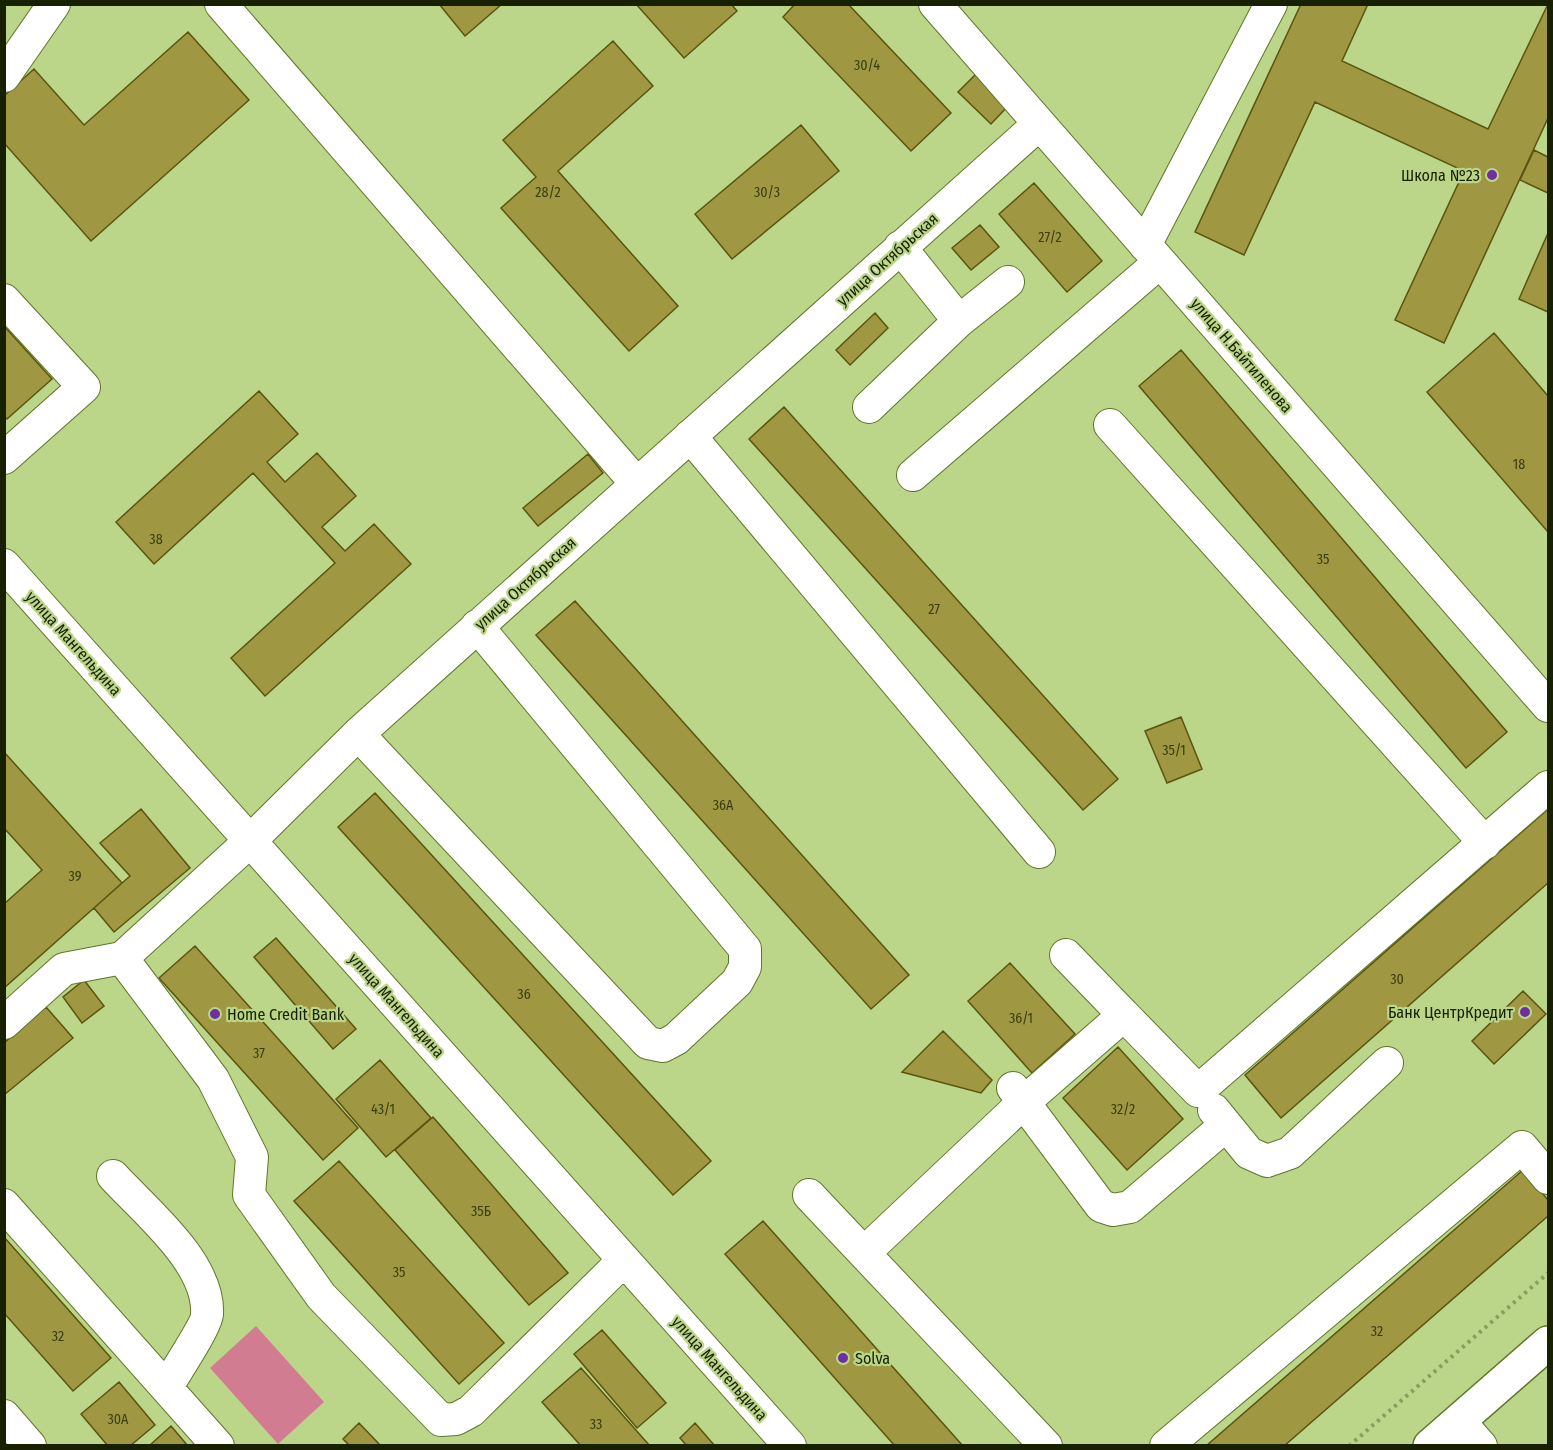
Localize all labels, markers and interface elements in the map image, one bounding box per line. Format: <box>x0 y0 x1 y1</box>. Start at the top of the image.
house number: 30/4 <box>854 57 880 74</box>
place label: Школа №23 <box>1401 166 1480 185</box>
marker: Школа №23 <box>1485 168 1499 182</box>
house number: 28/2 <box>535 184 561 201</box>
house number: 30/3 <box>754 184 780 201</box>
street label: улица Октябрьская <box>833 209 942 310</box>
house number: 27/2 <box>1038 229 1062 246</box>
street label: улица Н.Байтиленова <box>1187 294 1297 417</box>
house number: 18 <box>1513 456 1525 473</box>
house number: 38 <box>149 531 163 548</box>
street label: улица Октябрьская <box>471 533 580 634</box>
house number: 35 <box>1317 551 1329 568</box>
street label: улица Мангельдина <box>22 587 126 700</box>
house number: 27 <box>928 601 940 618</box>
house number: 35/1 <box>1162 742 1186 759</box>
house number: 36А <box>713 797 734 814</box>
house number: 39 <box>69 868 82 885</box>
street label: улица Мангельдина <box>345 949 449 1062</box>
house number: 30 <box>1390 971 1404 988</box>
house number: 36 <box>517 986 531 1003</box>
place label: Банк ЦентрКредит <box>1388 1003 1513 1022</box>
place label: Home Credit Bank <box>227 1005 345 1024</box>
marker: Банк ЦентрКредит <box>1518 1005 1532 1019</box>
marker: Home Credit Bank <box>208 1007 222 1021</box>
house number: 36/1 <box>1009 1010 1033 1027</box>
house number: 37 <box>253 1045 265 1062</box>
house number: 43/1 <box>371 1101 395 1118</box>
house number: 32/2 <box>1111 1101 1135 1118</box>
house number: 35Б <box>471 1203 491 1220</box>
house number: 35 <box>393 1264 405 1281</box>
street label: улица Мангельдина <box>668 1312 772 1425</box>
house number: 32 <box>1371 1323 1383 1340</box>
house number: 32 <box>52 1328 64 1345</box>
place label: Solva <box>855 1349 890 1368</box>
marker: Solva <box>836 1351 850 1365</box>
house number: 30А <box>108 1411 129 1428</box>
house number: 33 <box>590 1416 602 1433</box>

